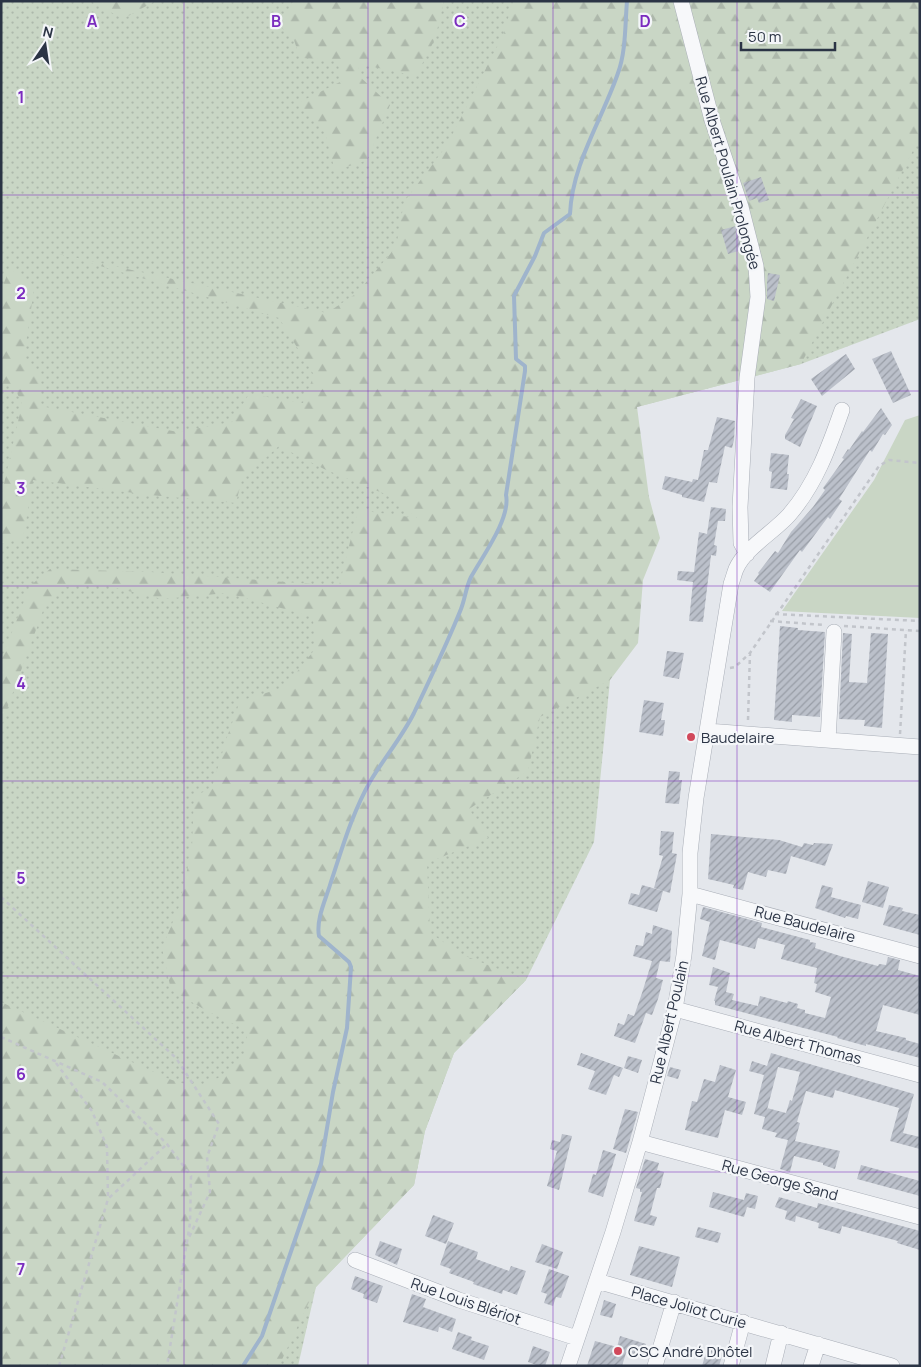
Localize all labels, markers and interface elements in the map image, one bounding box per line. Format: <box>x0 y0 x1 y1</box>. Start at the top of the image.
text: A <box>87 10 98 32</box>
text: B <box>271 10 281 32</box>
text: C <box>454 10 466 32</box>
text: D <box>639 10 651 32</box>
north arrow <box>20 20 70 70</box>
scale bar <box>741 20 835 52</box>
text: N <box>41 21 55 42</box>
text: 50 m <box>748 26 782 47</box>
street label: Rue Albert Poulain Prolongée <box>690 74 766 272</box>
text: 1 <box>17 86 25 108</box>
text: 2 <box>16 282 26 304</box>
text: 3 <box>16 477 26 499</box>
text: 4 <box>16 672 26 694</box>
place label: Baudelaire <box>701 727 775 748</box>
marker: Baudelaire <box>685 731 697 743</box>
text: 5 <box>16 867 26 889</box>
street label: Rue Baudelaire <box>752 900 858 948</box>
street label: Rue Albert Poulain <box>645 958 693 1086</box>
street label: Rue Albert Thomas <box>732 1015 864 1069</box>
text: 6 <box>16 1063 26 1085</box>
street label: Rue George Sand <box>720 1154 840 1206</box>
text: 7 <box>17 1258 25 1280</box>
street label: Rue Louis Blériot <box>408 1272 524 1330</box>
street label: Place Joliot Curie <box>629 1281 749 1334</box>
place label: CSC André Dhôtel <box>628 1341 752 1362</box>
marker: CSC André Dhôtel <box>612 1345 624 1357</box>

